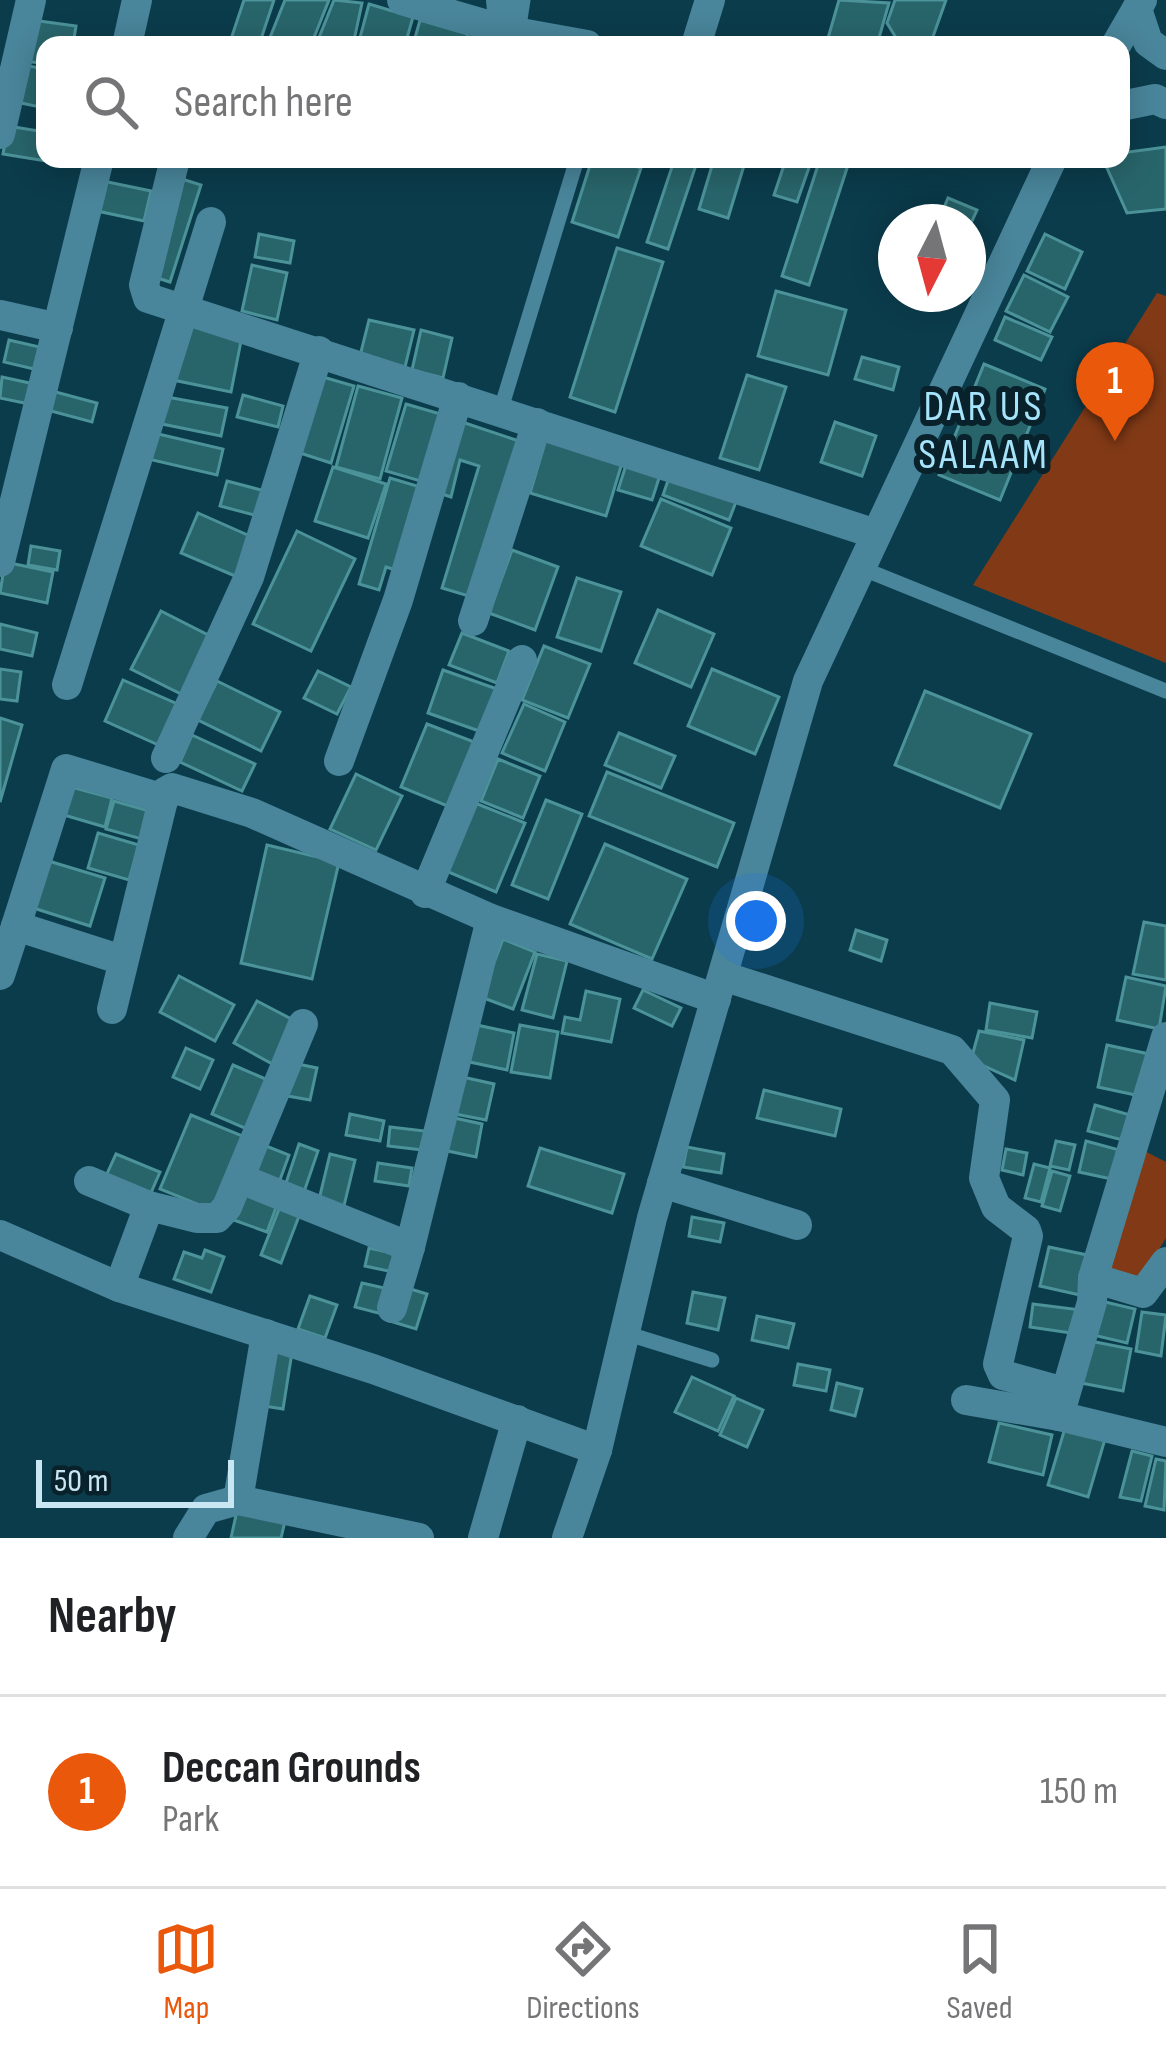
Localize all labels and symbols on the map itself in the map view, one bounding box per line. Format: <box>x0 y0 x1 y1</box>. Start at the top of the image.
north arrow <box>878 204 986 312</box>
pin: 1 <box>1076 342 1154 441</box>
district label: DAR US SALAAM <box>918 382 1050 481</box>
your location <box>726 891 786 951</box>
scale bar <box>36 1454 234 1507</box>

